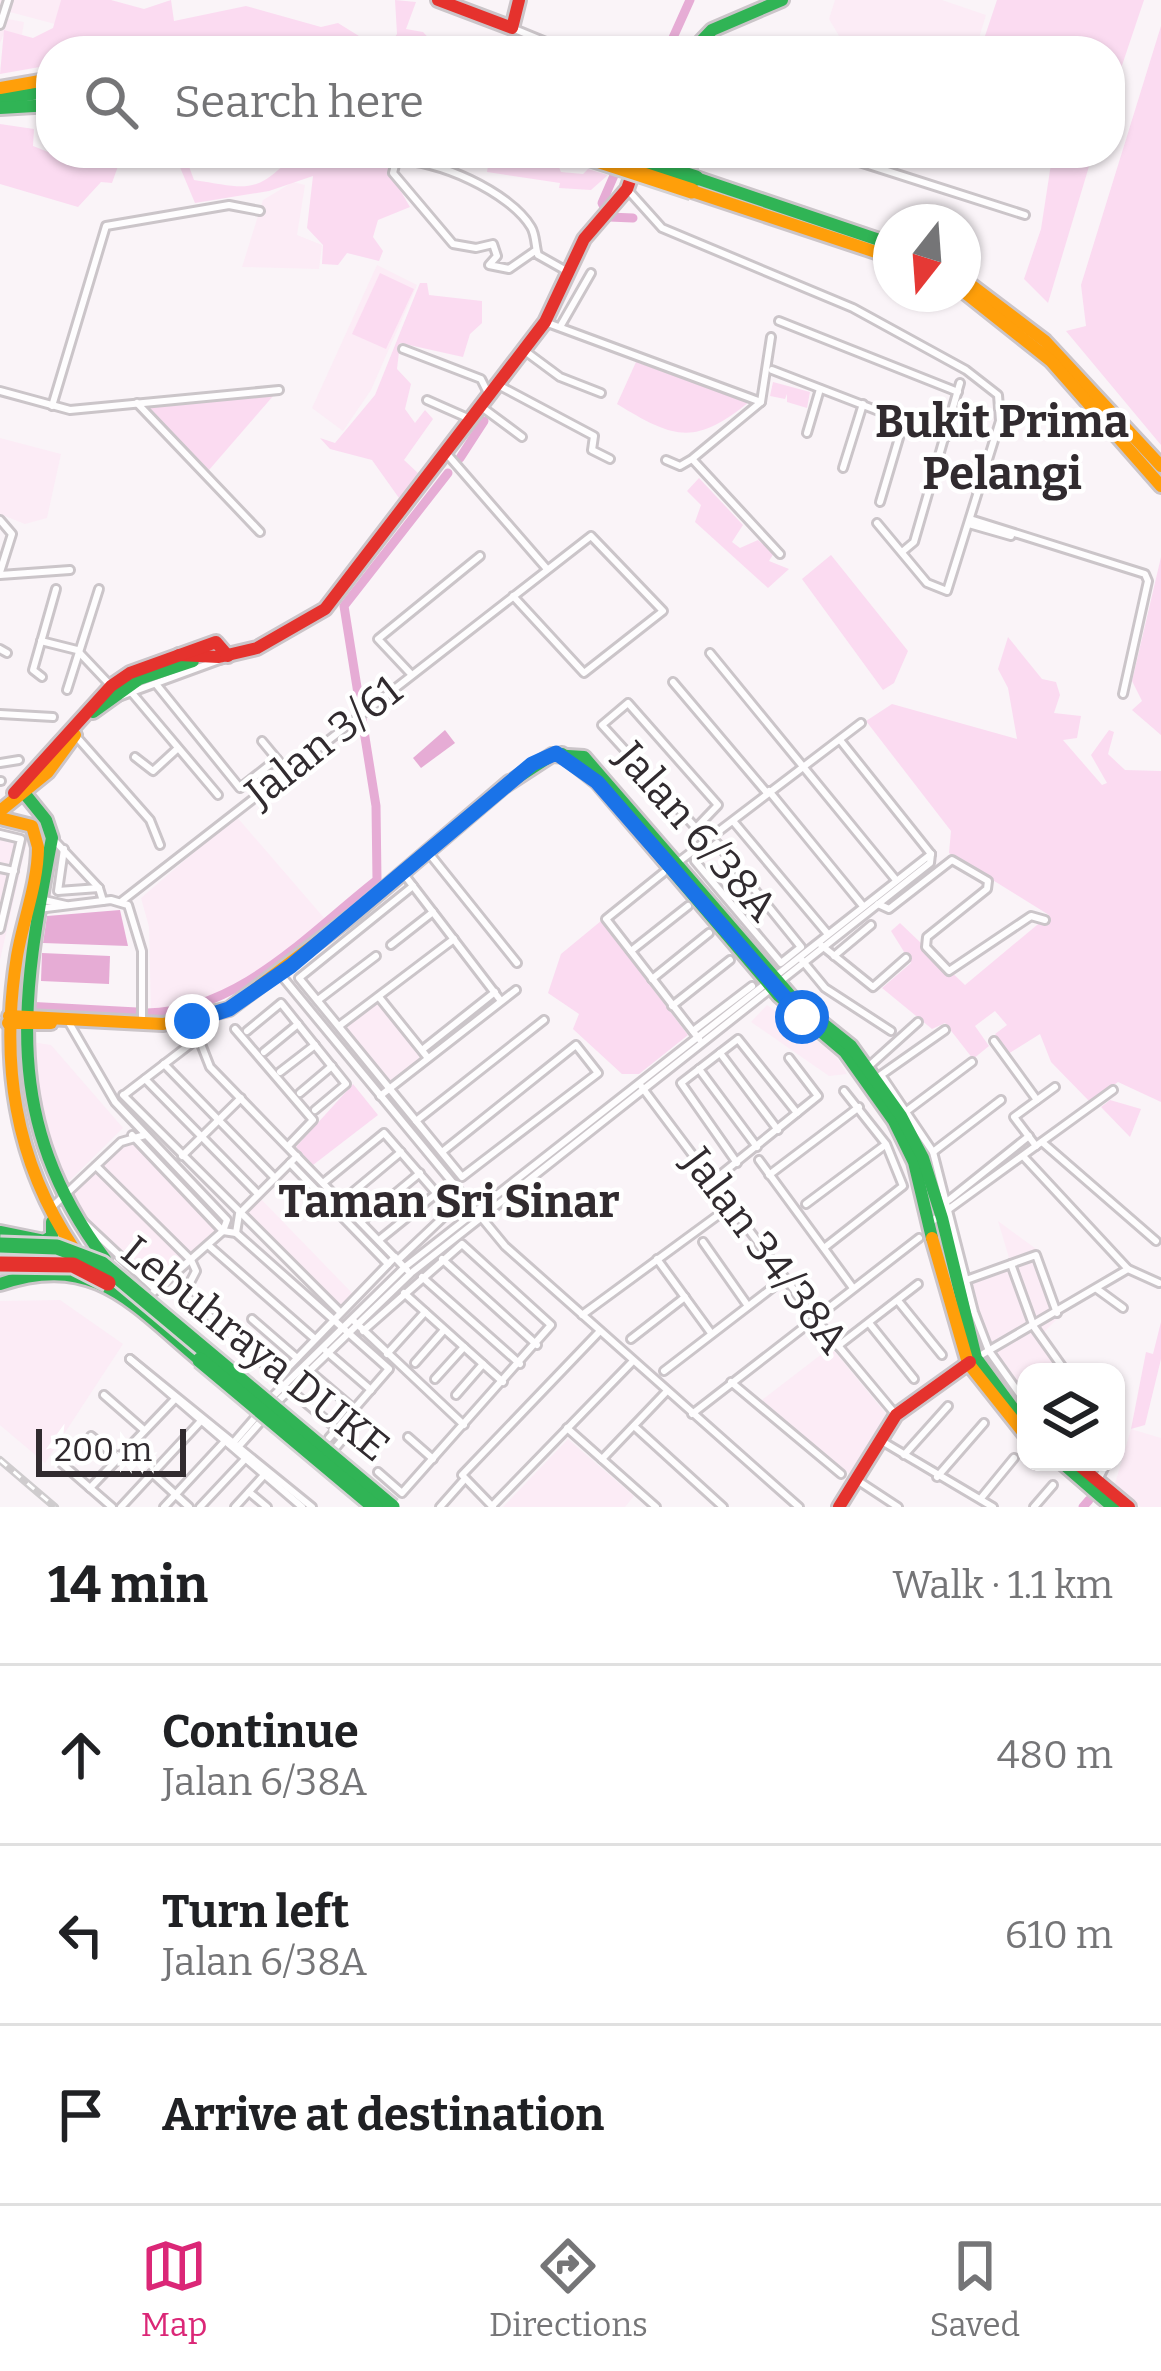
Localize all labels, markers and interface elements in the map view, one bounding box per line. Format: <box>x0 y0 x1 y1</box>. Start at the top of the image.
search box <box>36 36 1125 168</box>
icon: search <box>78 69 144 135</box>
text: Search here <box>174 75 424 129</box>
north arrow <box>873 204 981 312</box>
district label: Bukit Prima Pelangi <box>875 395 1129 501</box>
street label: Jalan 3/61 <box>235 665 411 819</box>
street label: Jalan 6/38A <box>604 731 788 931</box>
route start <box>775 990 829 1044</box>
route end <box>165 994 219 1048</box>
street label: Jalan 34/38A <box>671 1137 859 1363</box>
district label: Taman Sri Sinar <box>278 1175 620 1229</box>
street label: Lebuhraya DUKE <box>112 1226 399 1472</box>
map controls <box>1017 1363 1125 1471</box>
button: layers <box>1017 1363 1125 1471</box>
scale bar <box>36 1423 186 1476</box>
text: 200 m <box>54 1430 152 1470</box>
text: 14 min <box>48 1554 208 1616</box>
text: Walk · 1.1 km <box>893 1562 1113 1608</box>
text: Continue <box>162 1705 359 1759</box>
icon: ahead <box>48 1722 114 1788</box>
text: 480 m <box>997 1732 1113 1778</box>
text: Jalan 6/38A <box>162 1759 367 1805</box>
text: Turn left <box>162 1885 349 1939</box>
icon: left <box>48 1902 114 1968</box>
text: 610 m <box>1005 1912 1113 1958</box>
text: Jalan 6/38A <box>162 1939 367 1985</box>
icon: arrive <box>48 2082 114 2148</box>
text: Arrive at destination <box>162 2088 604 2142</box>
tab: Map <box>141 2233 207 2345</box>
tab: Directions <box>489 2233 648 2345</box>
tab: Saved <box>930 2233 1020 2345</box>

